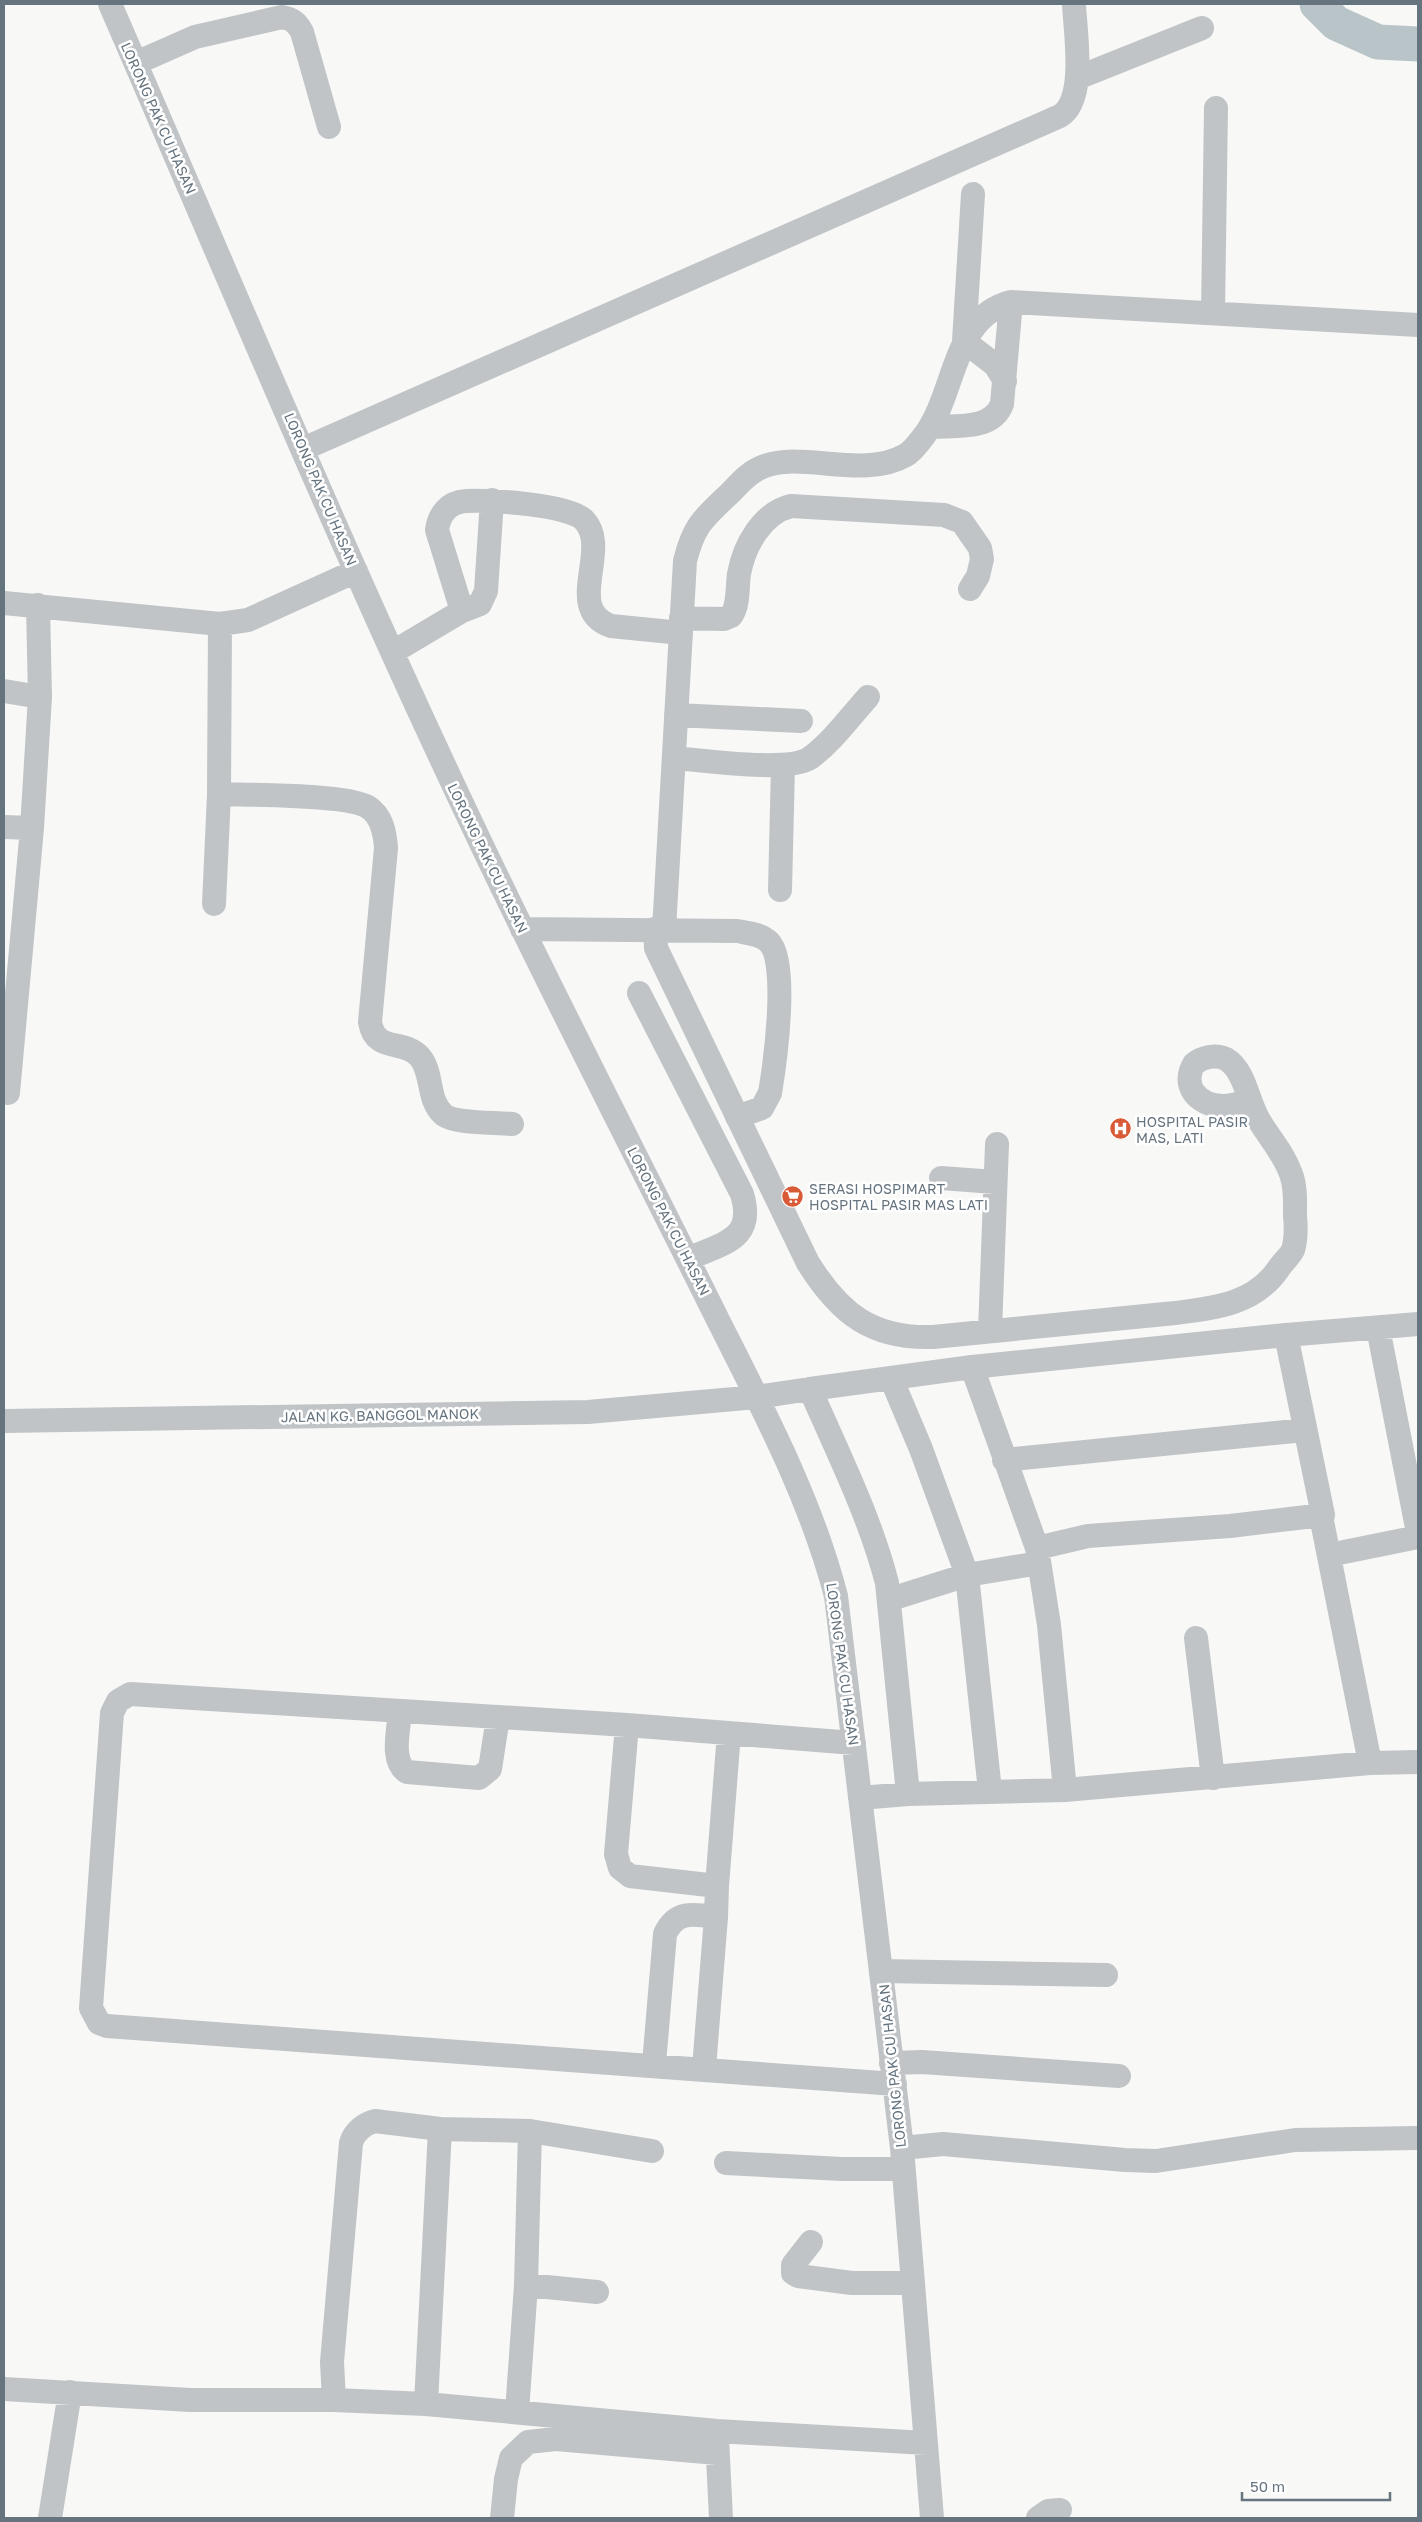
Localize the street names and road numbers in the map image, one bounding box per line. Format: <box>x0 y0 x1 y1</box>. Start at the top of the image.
street label: LORONG PAK CU HASAN <box>118 40 200 196</box>
street label: LORONG PAK CU HASAN <box>281 410 361 568</box>
street label: LORONG PAK CU HASAN <box>444 780 532 936</box>
street label: LORONG PAK CU HASAN <box>624 1144 714 1298</box>
street label: JALAN KG. BANGGOL MANOK <box>281 1405 480 1425</box>
street label: LORONG PAK CU HASAN <box>823 1581 863 1747</box>
street label: LORONG PAK CU HASAN <box>875 1983 909 2149</box>

